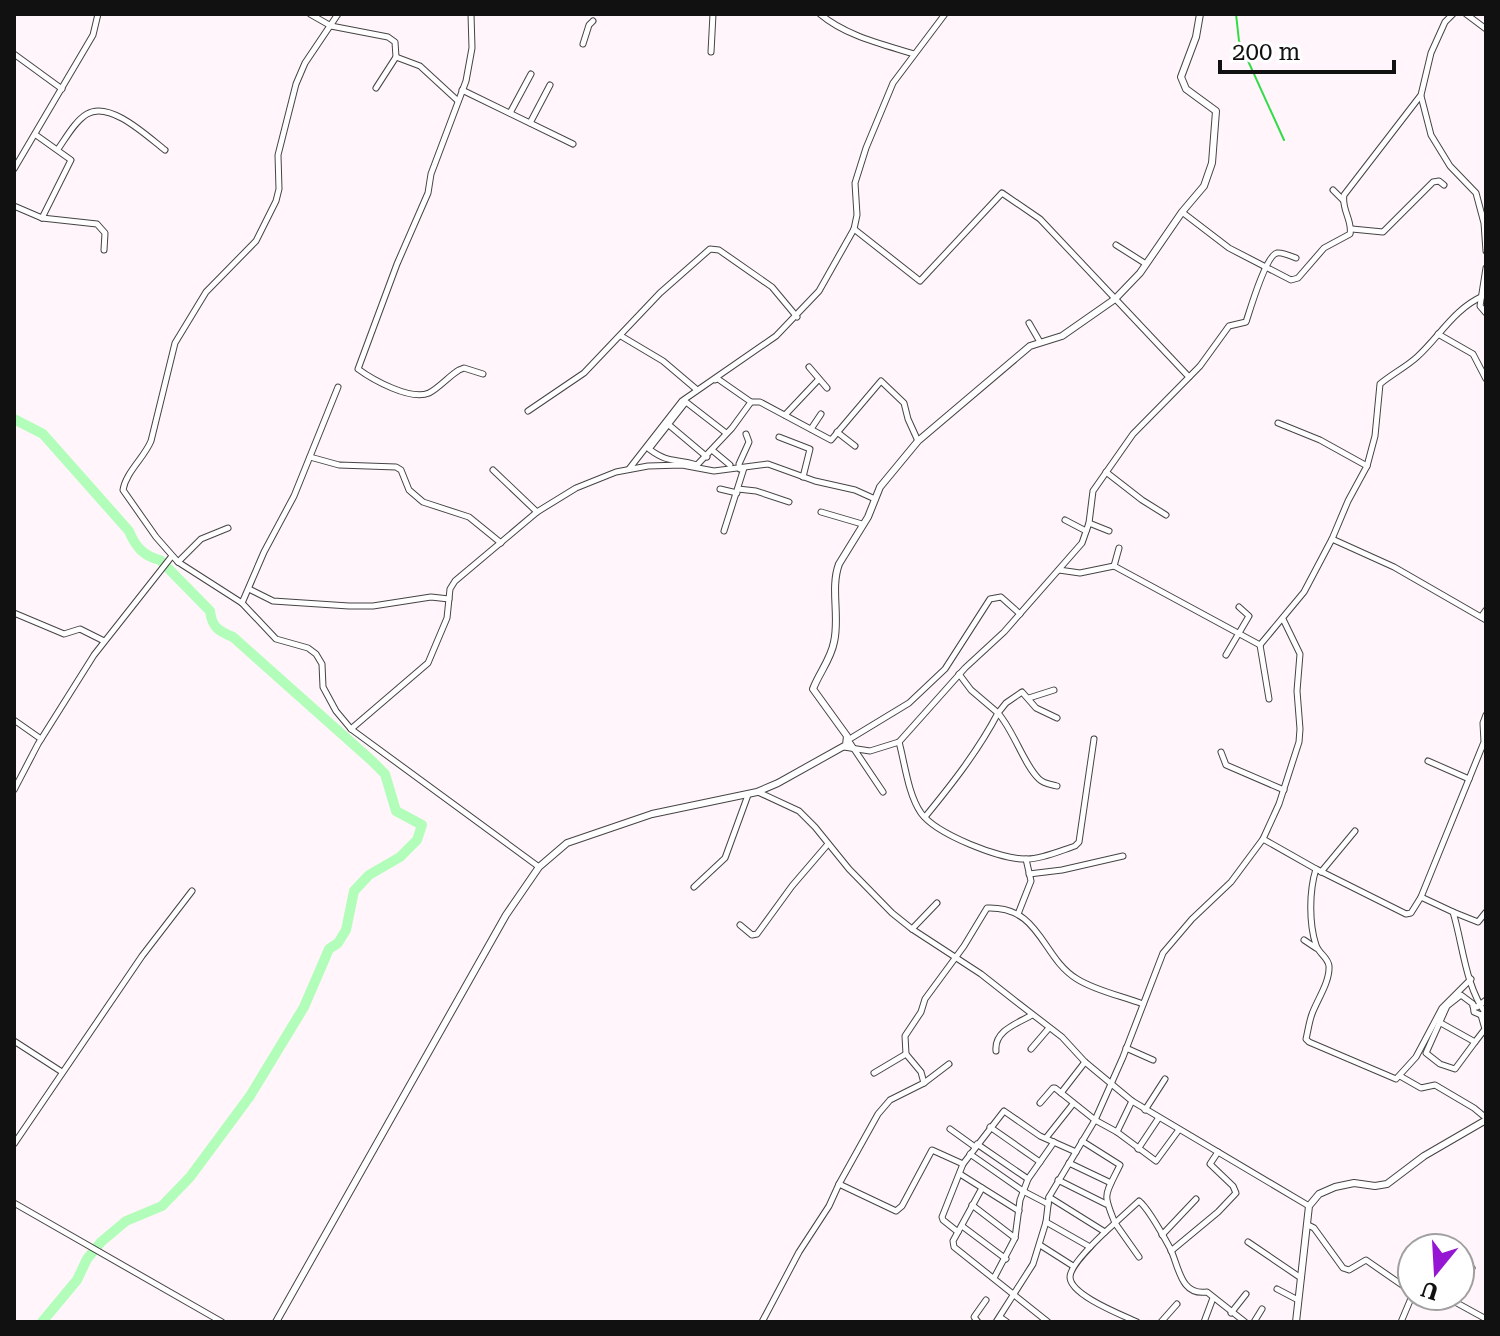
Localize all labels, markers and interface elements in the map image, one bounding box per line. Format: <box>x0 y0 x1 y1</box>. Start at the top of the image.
scale bar <box>1220 24 1394 74</box>
text: 200 m <box>1232 38 1300 66</box>
north arrow <box>1396 1232 1476 1312</box>
text: U <box>1418 1276 1442 1305</box>

